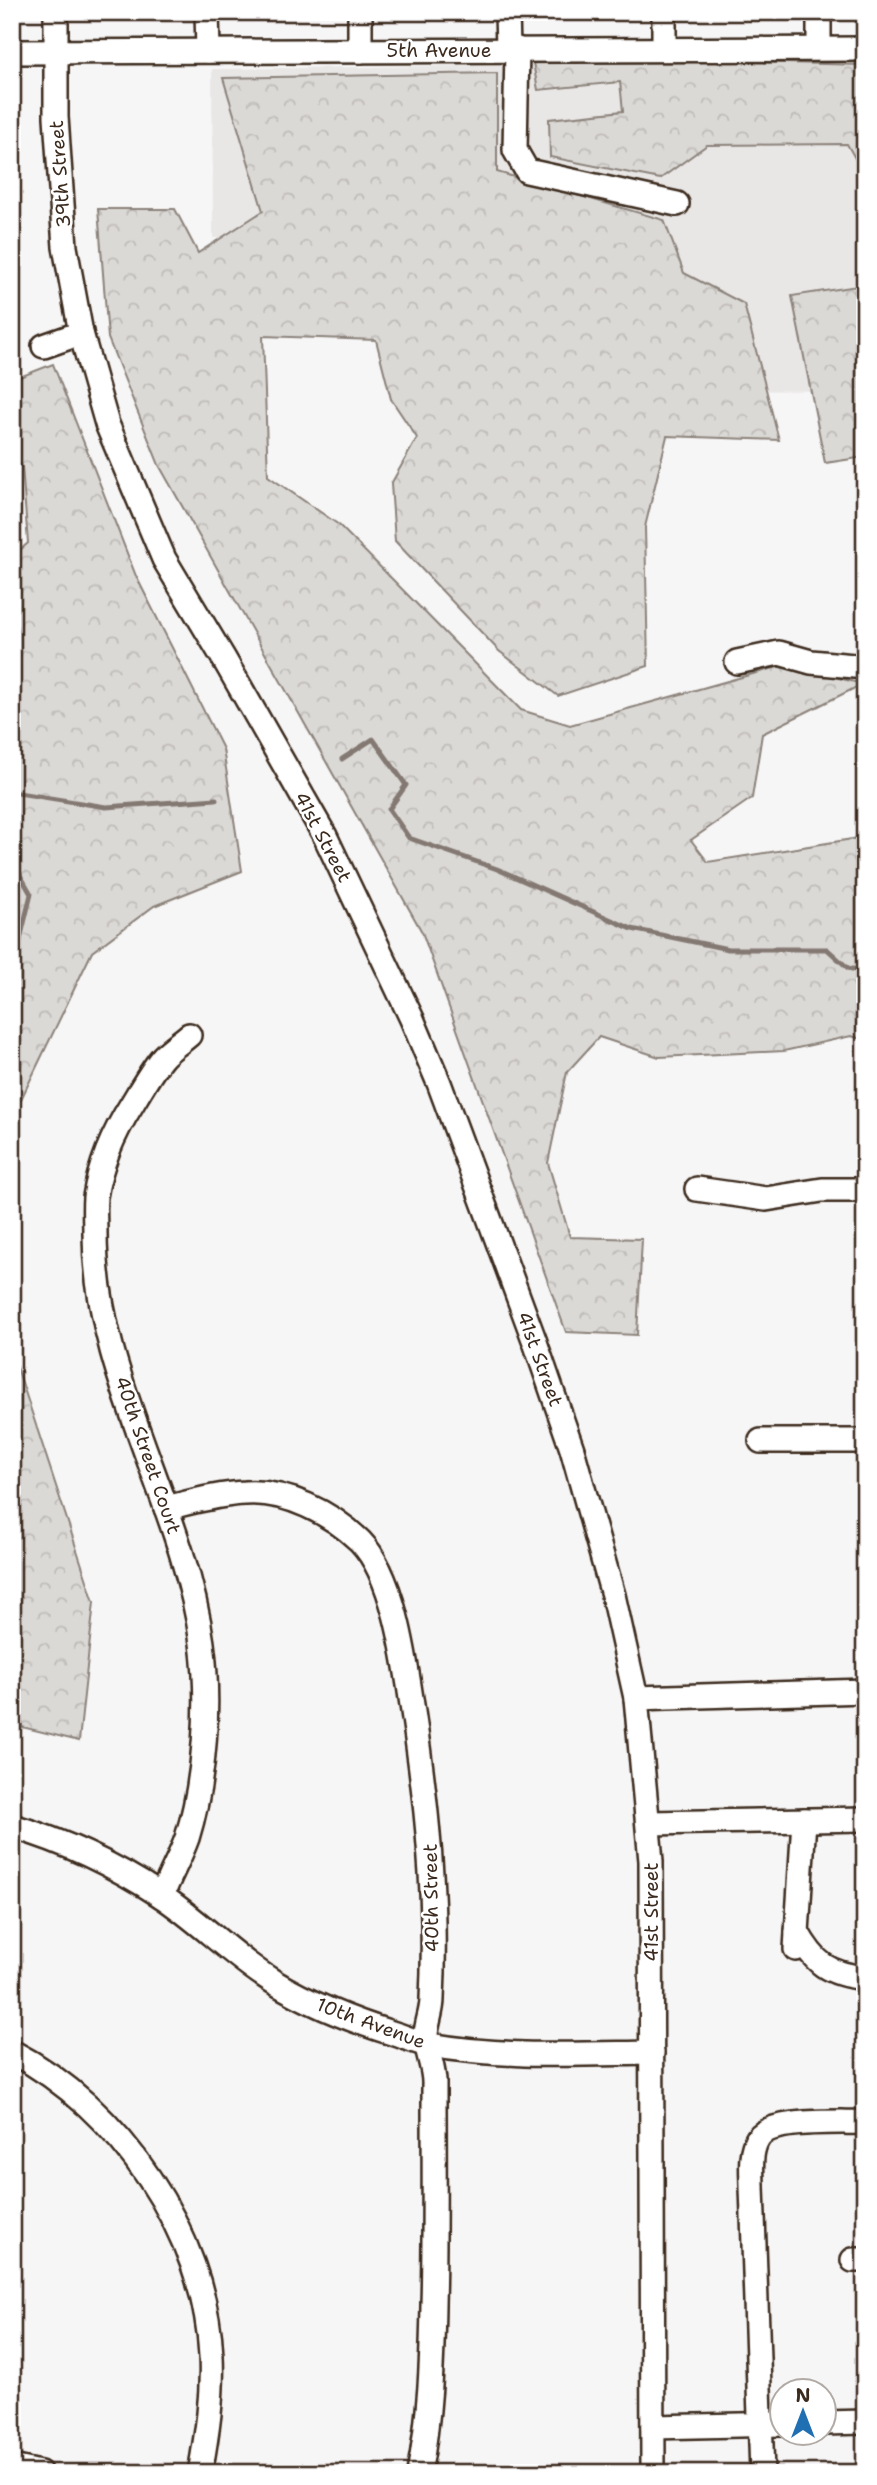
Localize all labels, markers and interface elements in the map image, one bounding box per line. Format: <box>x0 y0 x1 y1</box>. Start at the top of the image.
street label: 5th Avenue <box>387 38 492 63</box>
street label: 39th Street <box>44 120 76 228</box>
street label: 41st Street <box>289 787 357 887</box>
street label: 41st Street <box>511 1308 569 1410</box>
street label: 40th Street Court <box>109 1373 187 1537</box>
street label: 40th Street <box>418 1843 444 1953</box>
street label: 41st Street <box>639 1862 664 1962</box>
street label: 10th Avenue <box>313 1992 429 2054</box>
north arrow <box>768 2376 838 2446</box>
text: N <box>795 2383 811 2408</box>

